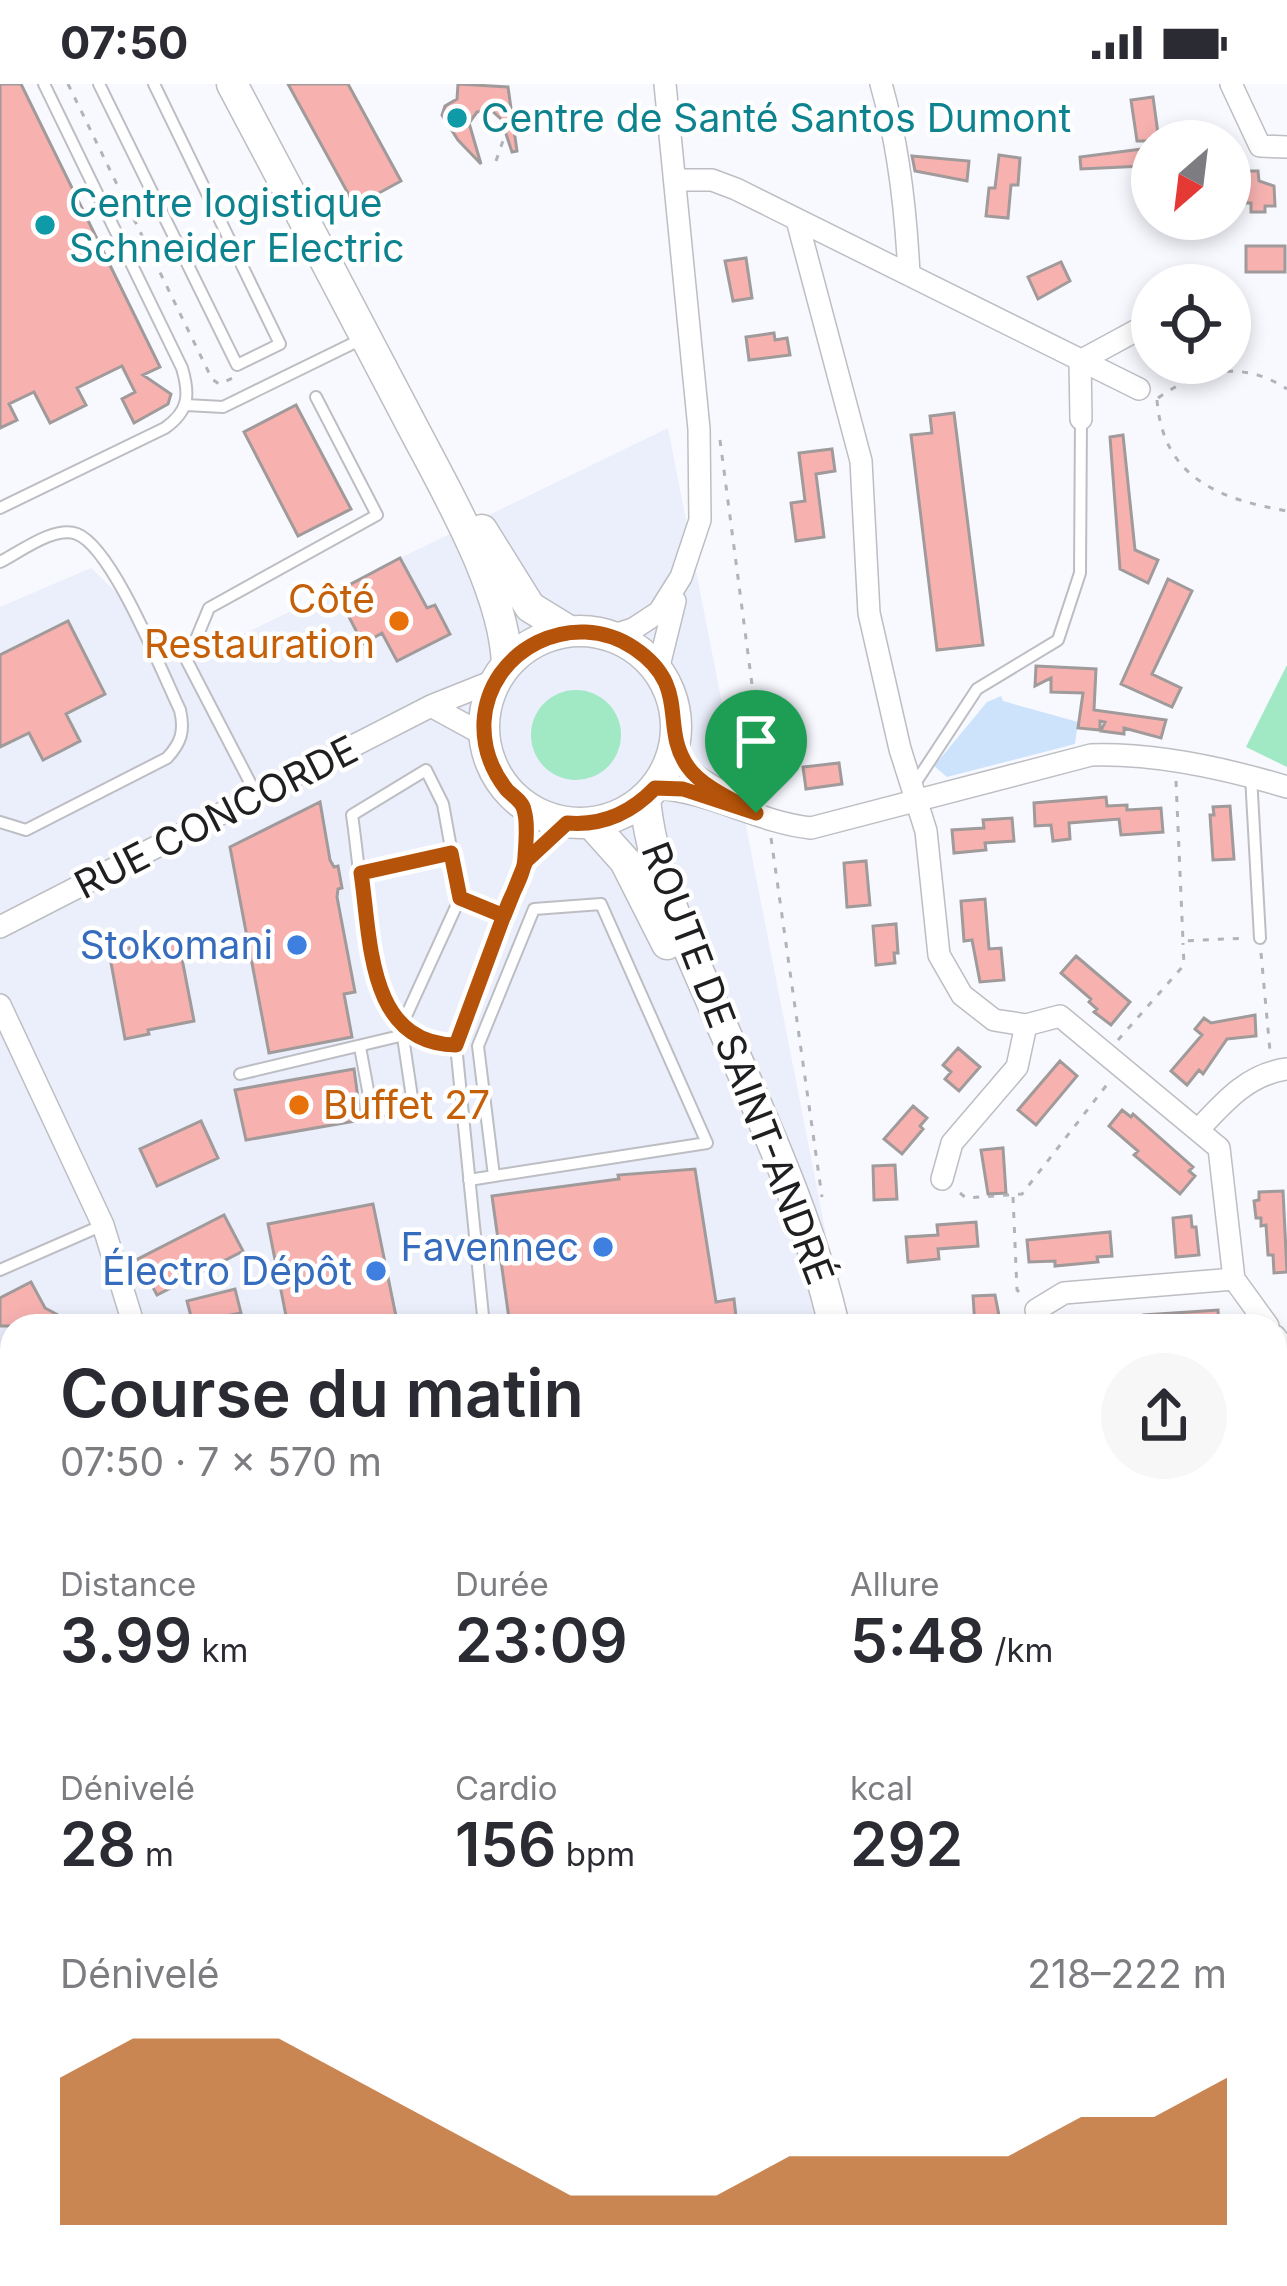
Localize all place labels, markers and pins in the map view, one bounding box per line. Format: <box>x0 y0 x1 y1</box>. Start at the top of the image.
place label: Centre de Santé Santos Dumont <box>481 94 1071 141</box>
marker: Centre de Santé Santos Dumont <box>444 105 470 131</box>
place label: Centre logistique Schneider Electric <box>69 179 405 271</box>
marker: Centre logistique Schneider Electric <box>32 212 58 238</box>
place label: Côté Restauration <box>144 575 375 667</box>
marker: Côté Restauration <box>386 608 412 634</box>
pin <box>705 690 807 813</box>
place label: Stokomani <box>80 921 273 968</box>
marker: Stokomani <box>284 932 310 958</box>
place label: Buffet 27 <box>323 1081 490 1128</box>
marker: Buffet 27 <box>286 1092 312 1118</box>
place label: Favennec <box>401 1223 579 1270</box>
marker: Favennec <box>590 1234 616 1260</box>
place label: Électro Dépôt <box>102 1247 352 1294</box>
marker: Électro Dépôt <box>363 1258 389 1284</box>

